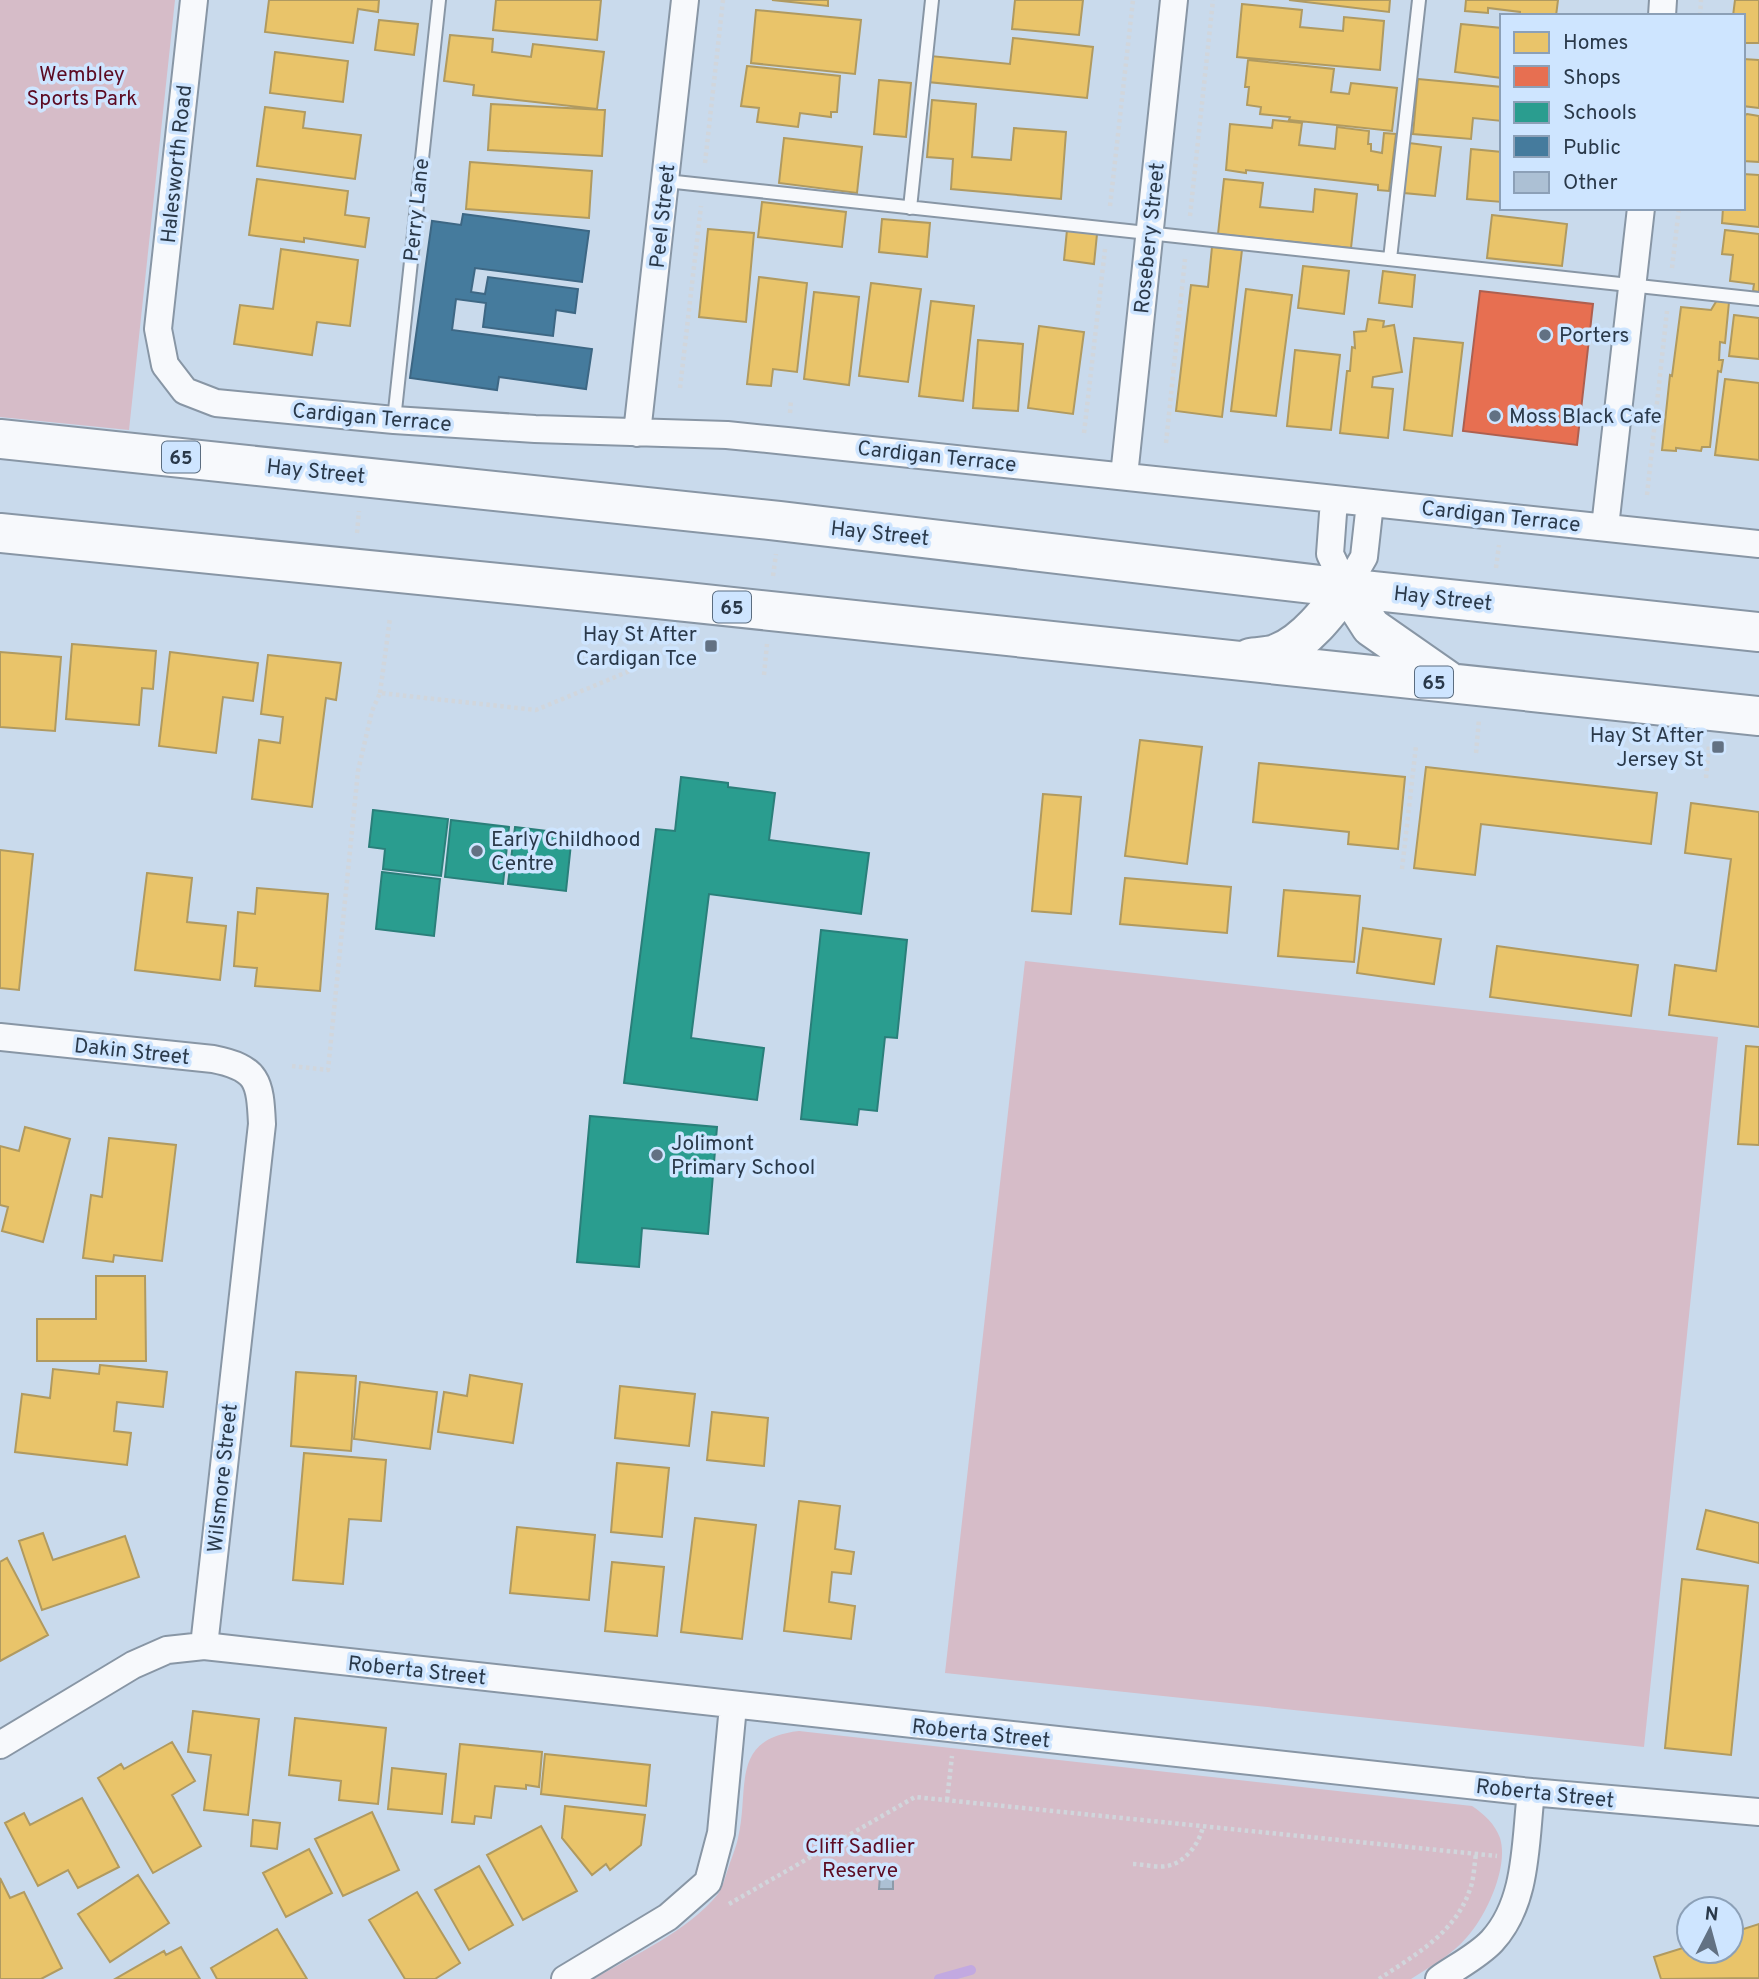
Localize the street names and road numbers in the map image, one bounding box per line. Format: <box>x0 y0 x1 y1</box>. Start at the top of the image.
street label: Halesworth Road <box>156 84 199 245</box>
street label: Perry Lane <box>399 157 436 263</box>
street label: Rosebery Street <box>1129 161 1172 315</box>
street label: Peel Street <box>645 163 682 270</box>
street label: Cardigan Terrace <box>291 398 453 439</box>
street label: Cardigan Terrace <box>856 436 1018 479</box>
road number: 65 <box>162 442 200 472</box>
street label: Hay Street <box>265 454 366 491</box>
street label: Cardigan Terrace <box>1420 496 1582 539</box>
street label: Hay Street <box>829 516 930 553</box>
street label: Hay Street <box>1392 581 1493 618</box>
road number: 65 <box>713 592 751 622</box>
road number: 65 <box>1415 666 1453 698</box>
street label: Dakin Street <box>73 1033 191 1072</box>
street label: Wilsmore Street <box>202 1402 245 1554</box>
street label: Roberta Street <box>346 1651 487 1692</box>
street label: Roberta Street <box>910 1714 1051 1755</box>
street label: Roberta Street <box>1474 1774 1615 1815</box>

